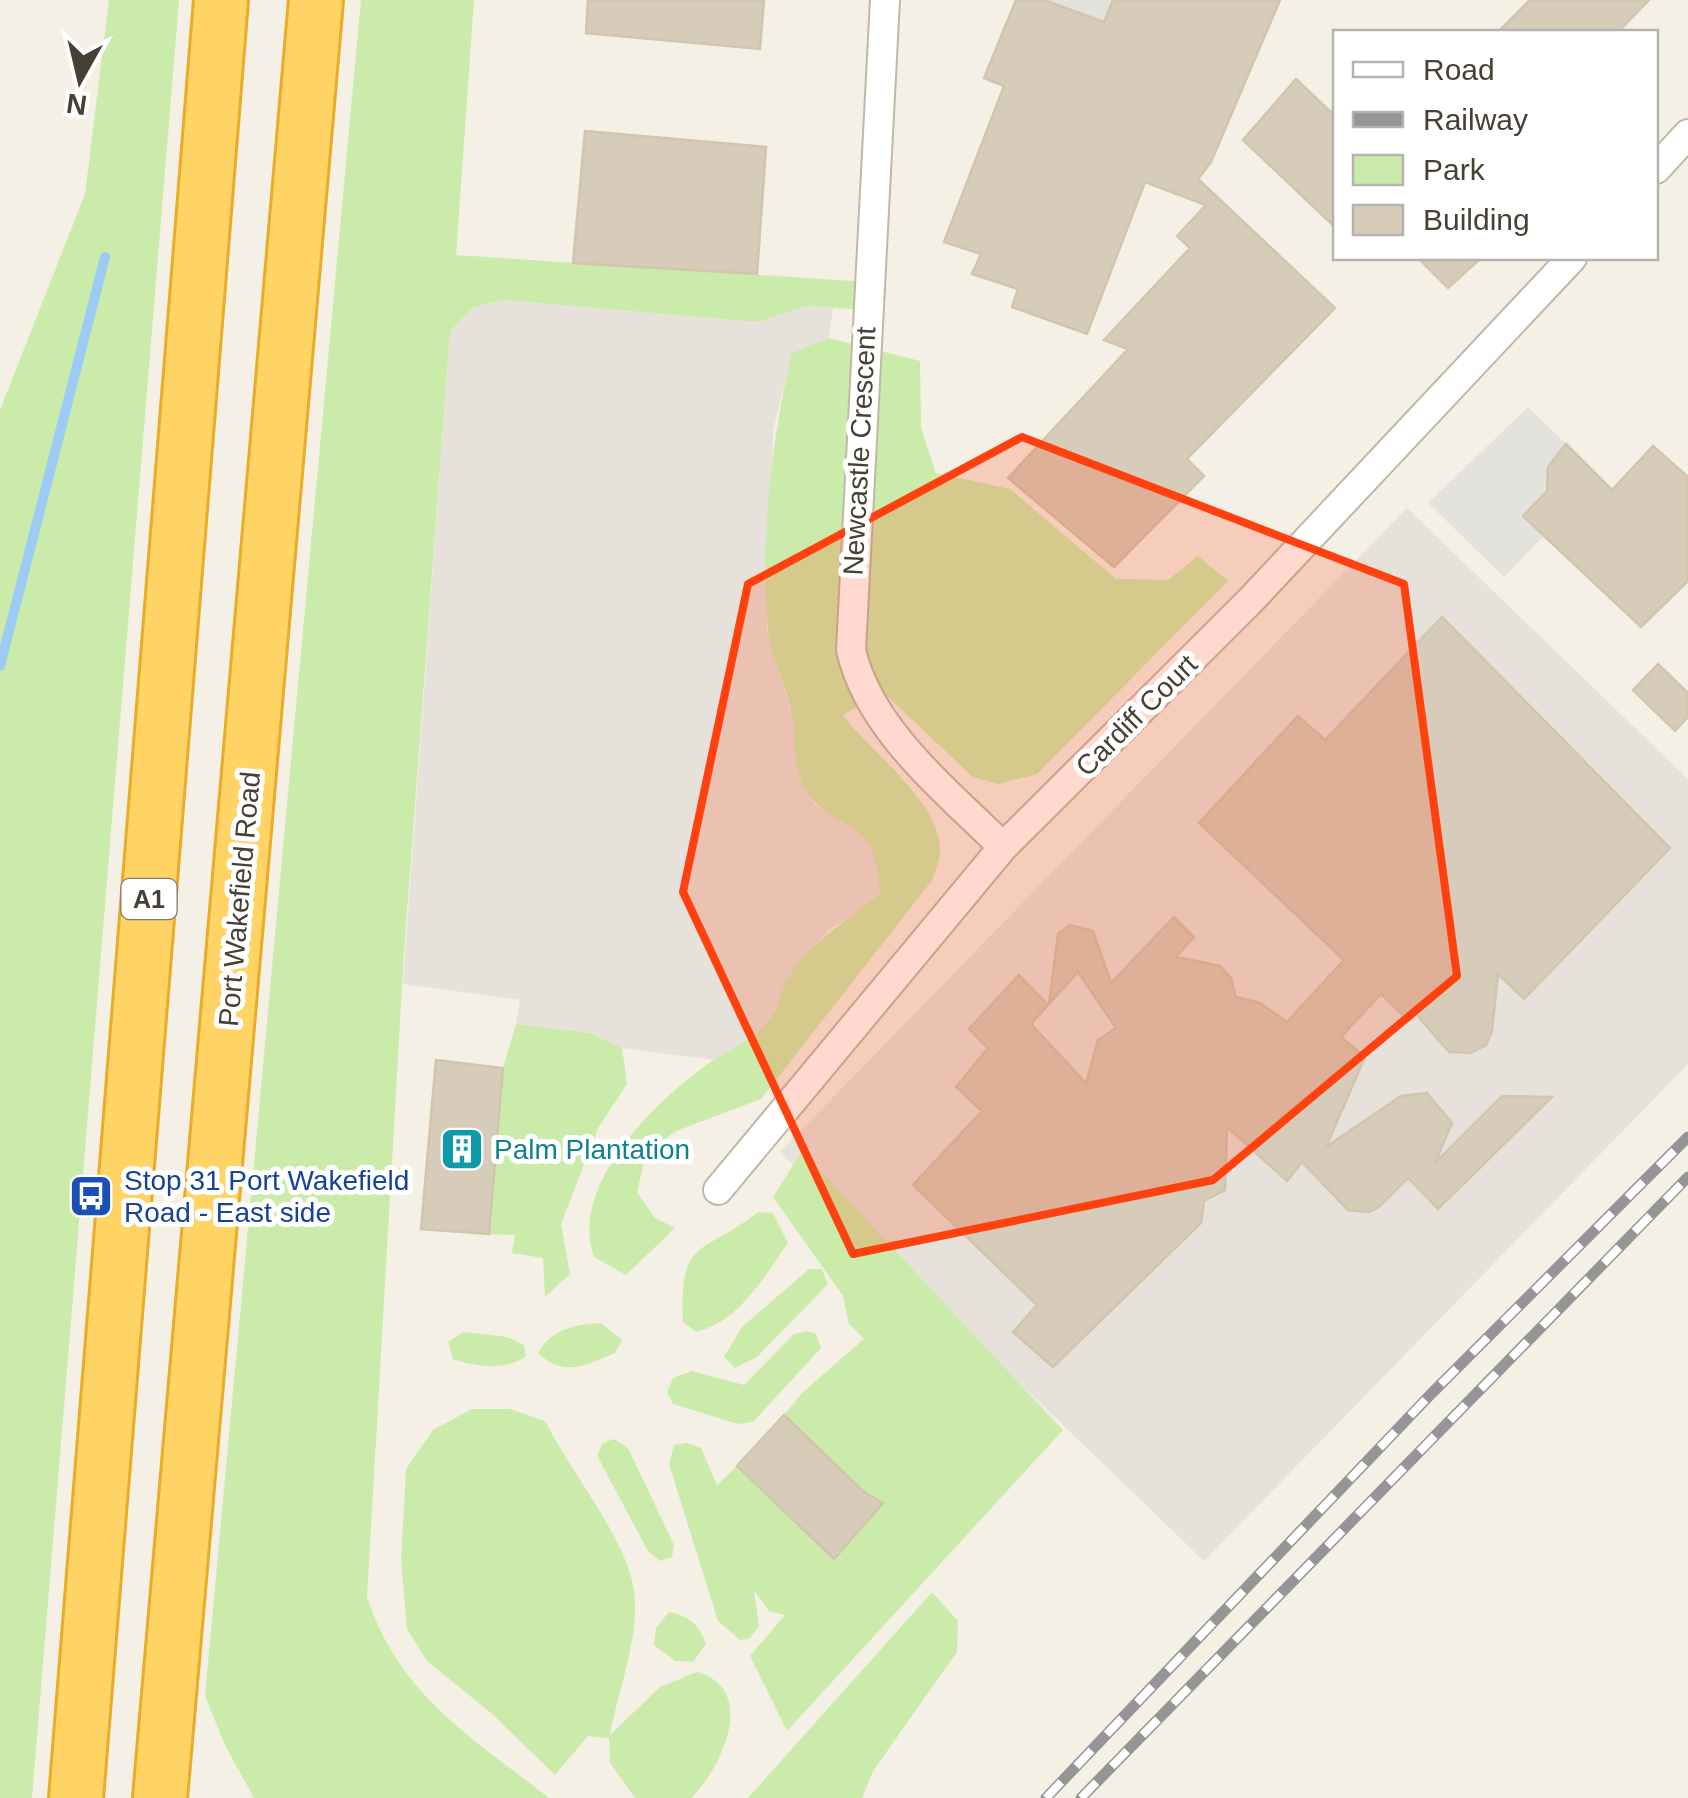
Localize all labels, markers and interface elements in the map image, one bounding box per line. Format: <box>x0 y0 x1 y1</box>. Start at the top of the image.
north arrow <box>30 30 130 130</box>
legend <box>1333 30 1658 260</box>
text: Road <box>1423 53 1495 86</box>
text: N <box>64 88 89 121</box>
text: Railway <box>1423 103 1528 136</box>
text: Park <box>1423 153 1486 186</box>
text: Building <box>1423 203 1530 236</box>
street label: Newcastle Crescent <box>838 326 882 576</box>
street label: Cardiff Court <box>1069 648 1203 782</box>
street label: Port Wakefield Road <box>213 770 266 1028</box>
road number: A1 <box>122 879 176 919</box>
building icon: Palm Plantation <box>439 1126 485 1172</box>
place label: Palm Plantation <box>494 1134 690 1165</box>
place label: Stop 31 Port Wakefield Road - East side <box>124 1165 409 1228</box>
bus stop icon: Stop 31 Port Wakefield Road - East side <box>68 1173 114 1219</box>

